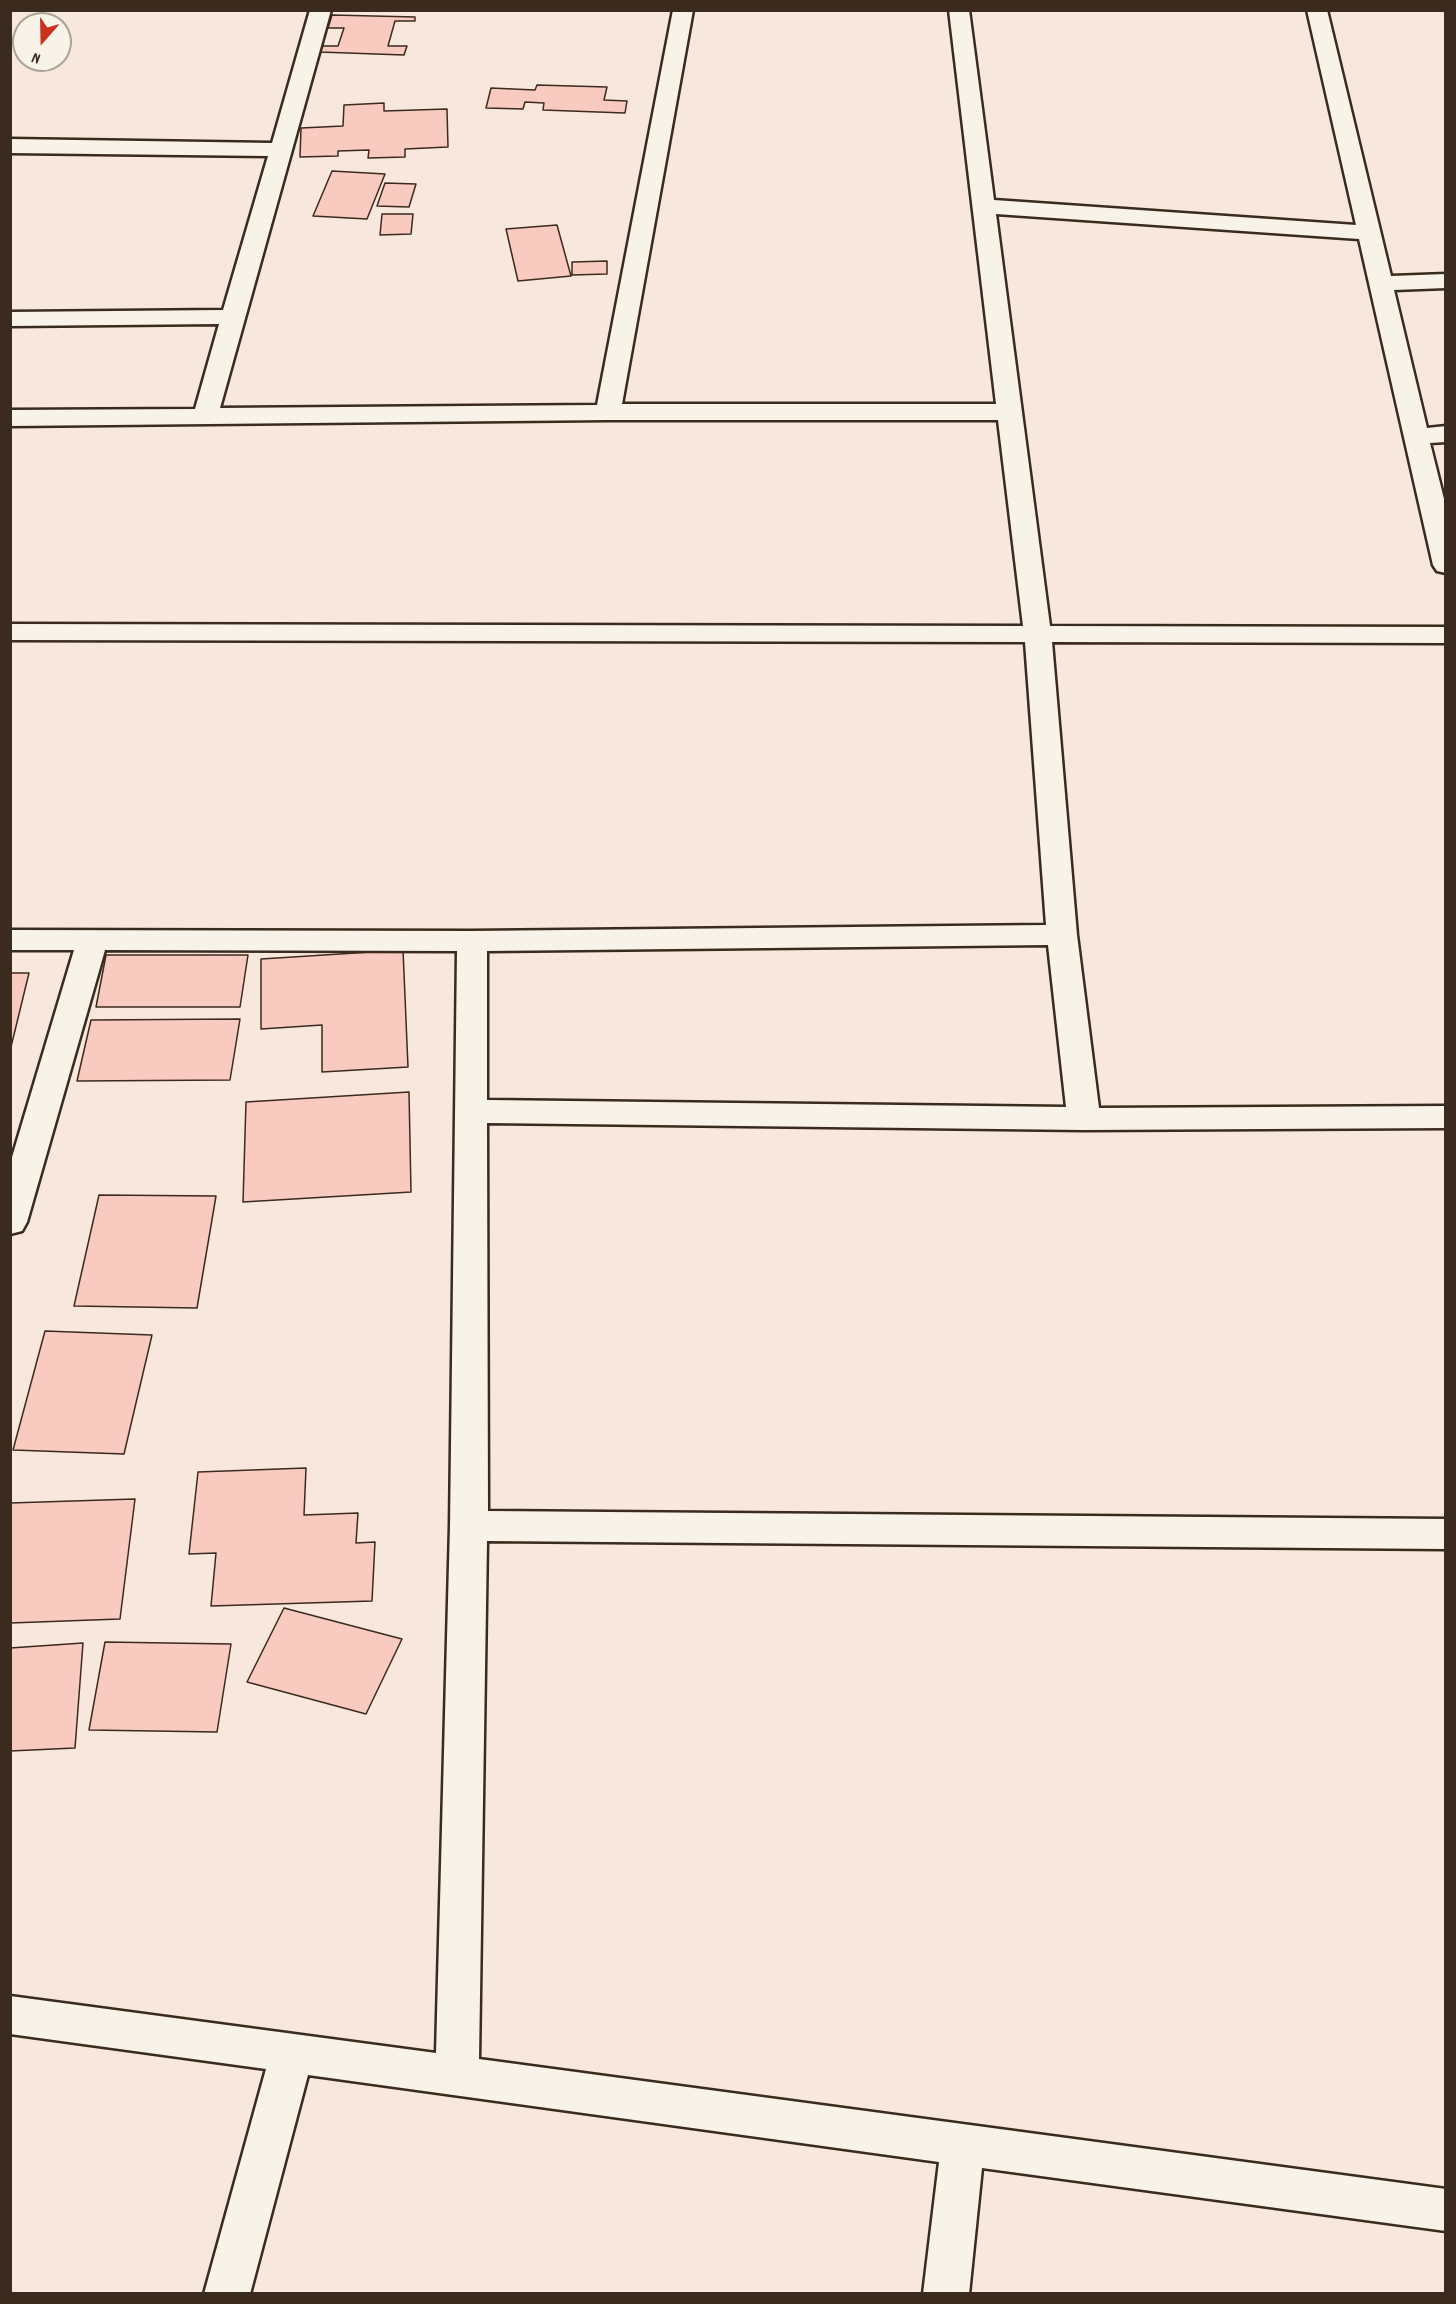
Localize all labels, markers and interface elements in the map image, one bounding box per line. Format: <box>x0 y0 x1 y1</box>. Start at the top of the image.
north arrow <box>12 12 72 72</box>
text: N <box>29 45 44 70</box>

